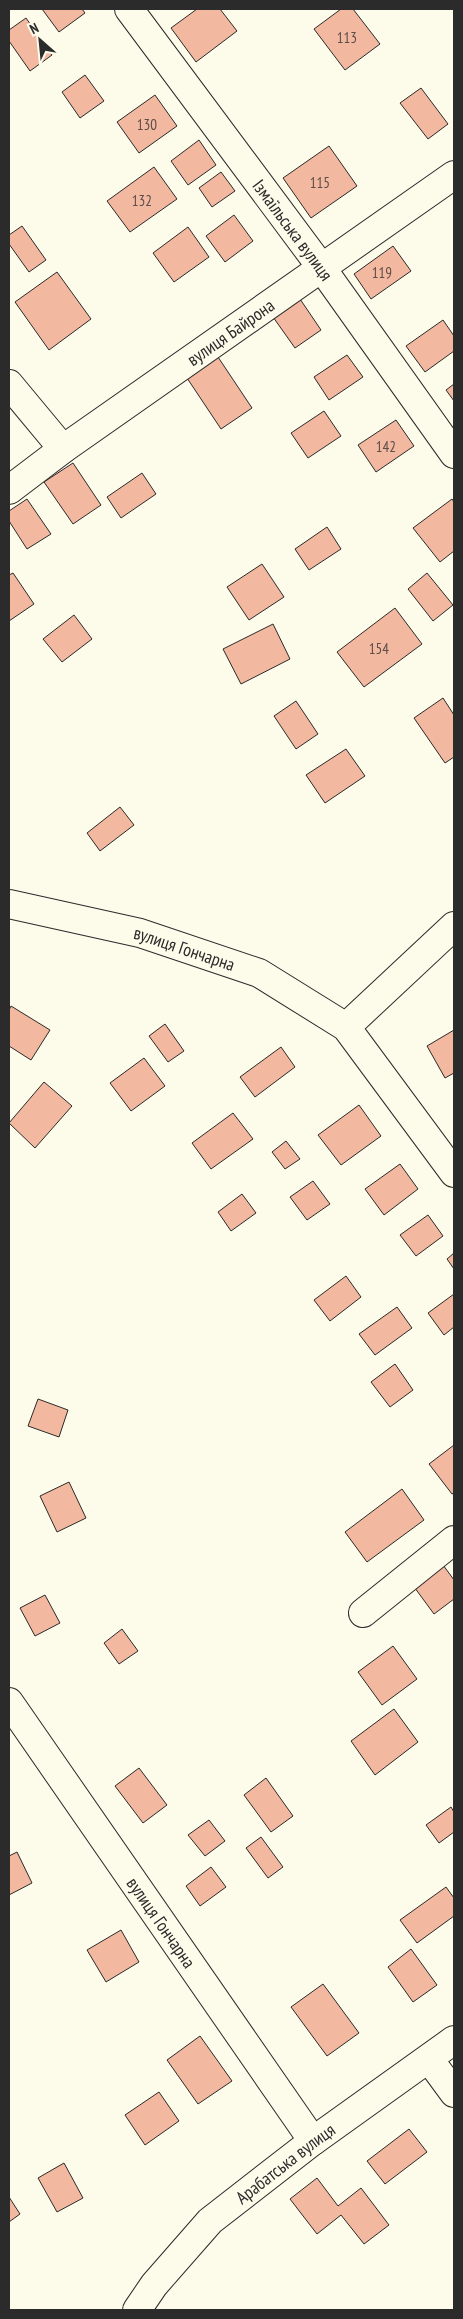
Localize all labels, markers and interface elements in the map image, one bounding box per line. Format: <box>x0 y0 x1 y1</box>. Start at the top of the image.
north arrow <box>15 15 65 65</box>
text: N <box>27 19 42 38</box>
house number: 113 <box>337 28 357 47</box>
house number: 130 <box>137 115 157 134</box>
house number: 115 <box>310 173 330 192</box>
street label: Ізмаїльська вулиця <box>248 174 338 285</box>
house number: 132 <box>132 191 152 210</box>
house number: 119 <box>372 263 392 282</box>
street label: вулиця Байрона <box>182 293 278 370</box>
house number: 142 <box>376 437 396 456</box>
house number: 154 <box>369 639 389 658</box>
street label: вулиця Гончарна <box>132 921 238 976</box>
street label: вулиця Гончарна <box>122 1872 201 1972</box>
street label: Арабатська вулиця <box>231 2118 339 2209</box>

